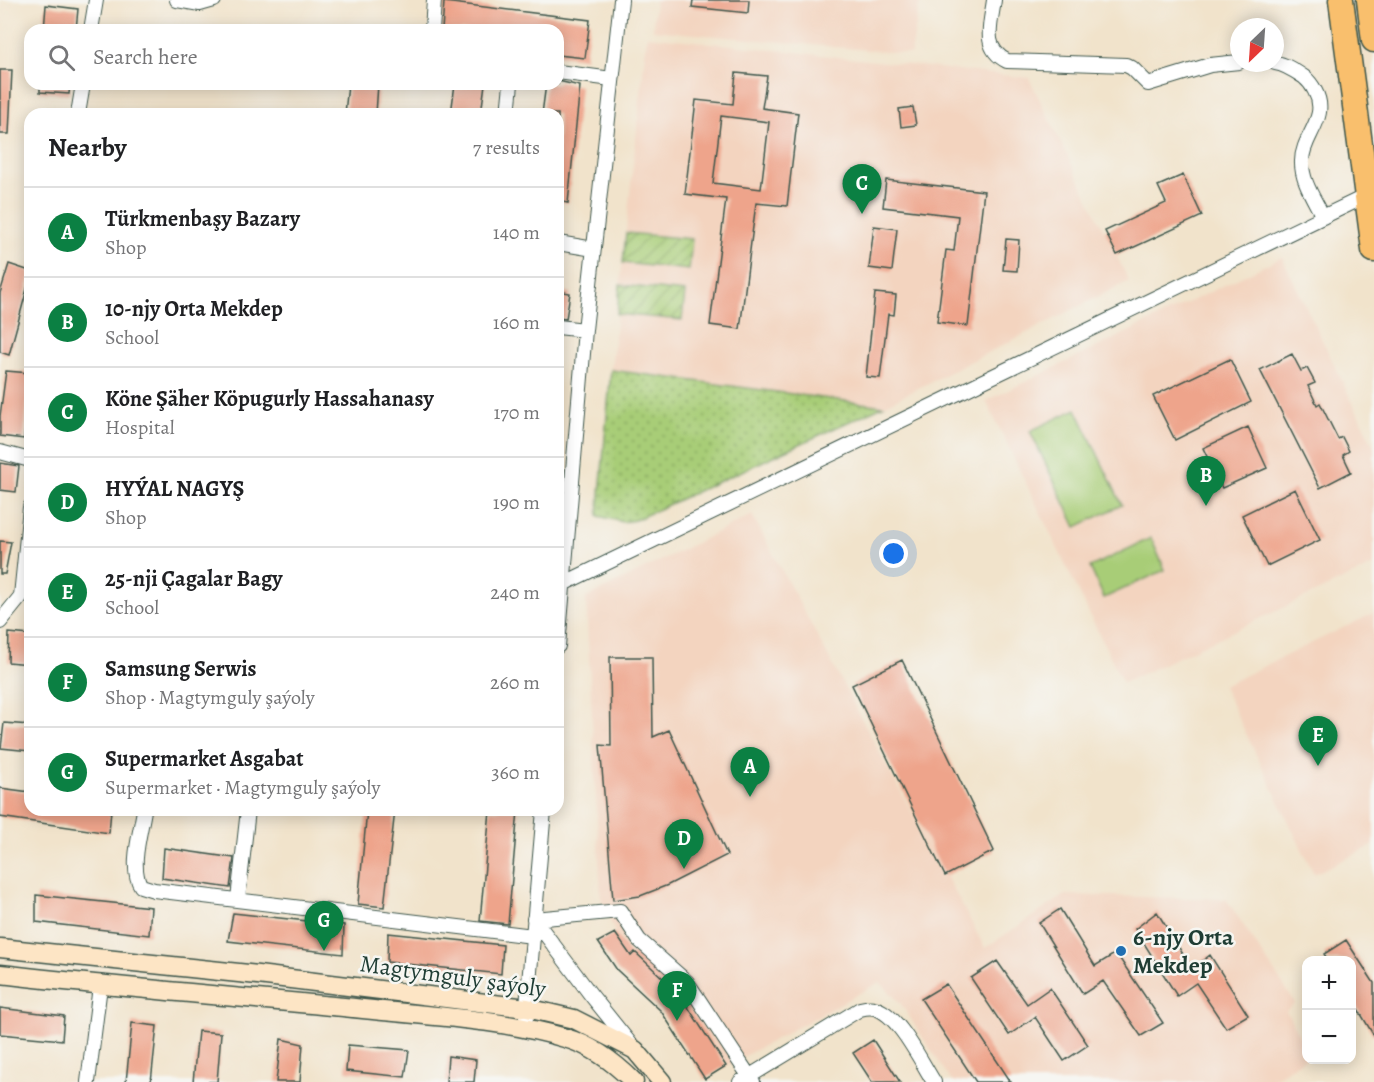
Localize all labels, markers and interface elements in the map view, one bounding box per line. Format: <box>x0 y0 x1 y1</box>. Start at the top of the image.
north arrow <box>1230 18 1284 72</box>
search box <box>24 24 564 90</box>
icon: search <box>45 41 78 74</box>
text: Search here <box>93 42 198 72</box>
text: Nearby <box>48 130 127 165</box>
text: 7 results <box>473 134 540 161</box>
pin: C <box>842 164 882 214</box>
text: Türkmenbaşy Bazary <box>105 204 300 234</box>
text: A <box>61 219 74 246</box>
text: 140 m <box>493 219 540 246</box>
text: Shop <box>105 234 147 261</box>
text: 10-njy Orta Mekdep <box>105 294 283 324</box>
text: B <box>61 309 74 336</box>
text: 160 m <box>493 309 540 336</box>
text: School <box>105 324 159 351</box>
text: Köne Şäher Köpugurly Hassahanasy <box>105 384 434 414</box>
text: C <box>61 399 74 426</box>
text: 170 m <box>494 399 540 426</box>
text: Hospital <box>105 414 175 441</box>
pin: B <box>1186 456 1226 506</box>
text: HYÝAL NAGYŞ <box>105 474 244 504</box>
text: D <box>61 489 74 516</box>
text: 190 m <box>493 489 540 516</box>
text: Shop <box>105 504 147 531</box>
your location <box>879 539 908 568</box>
text: 25-nji Çagalar Bagy <box>105 564 282 594</box>
text: E <box>62 579 73 606</box>
text: 240 m <box>490 579 540 606</box>
text: School <box>105 594 159 621</box>
text: Samsung Serwis <box>105 654 257 684</box>
text: F <box>62 669 73 696</box>
text: 260 m <box>490 669 540 696</box>
text: Shop · Magtymguly şaýoly <box>105 684 315 711</box>
pin: E <box>1298 716 1338 766</box>
text: Supermarket Asgabat <box>105 744 304 774</box>
pin: A <box>730 748 770 797</box>
text: G <box>61 759 74 786</box>
text: 360 m <box>491 759 540 786</box>
text: Supermarket · Magtymguly şaýoly <box>105 774 380 801</box>
pin: D <box>664 820 704 869</box>
pin: G <box>304 902 344 951</box>
place label: 6-njy Orta Mekdep <box>1133 921 1234 981</box>
marker: 6-njy Orta Mekdep <box>1114 944 1128 958</box>
street label: Magtymguly şaýoly <box>358 947 548 1005</box>
map controls <box>1302 956 1356 1064</box>
button: + <box>1302 956 1356 1010</box>
pin: F <box>658 972 696 1021</box>
button: − <box>1302 1010 1356 1064</box>

